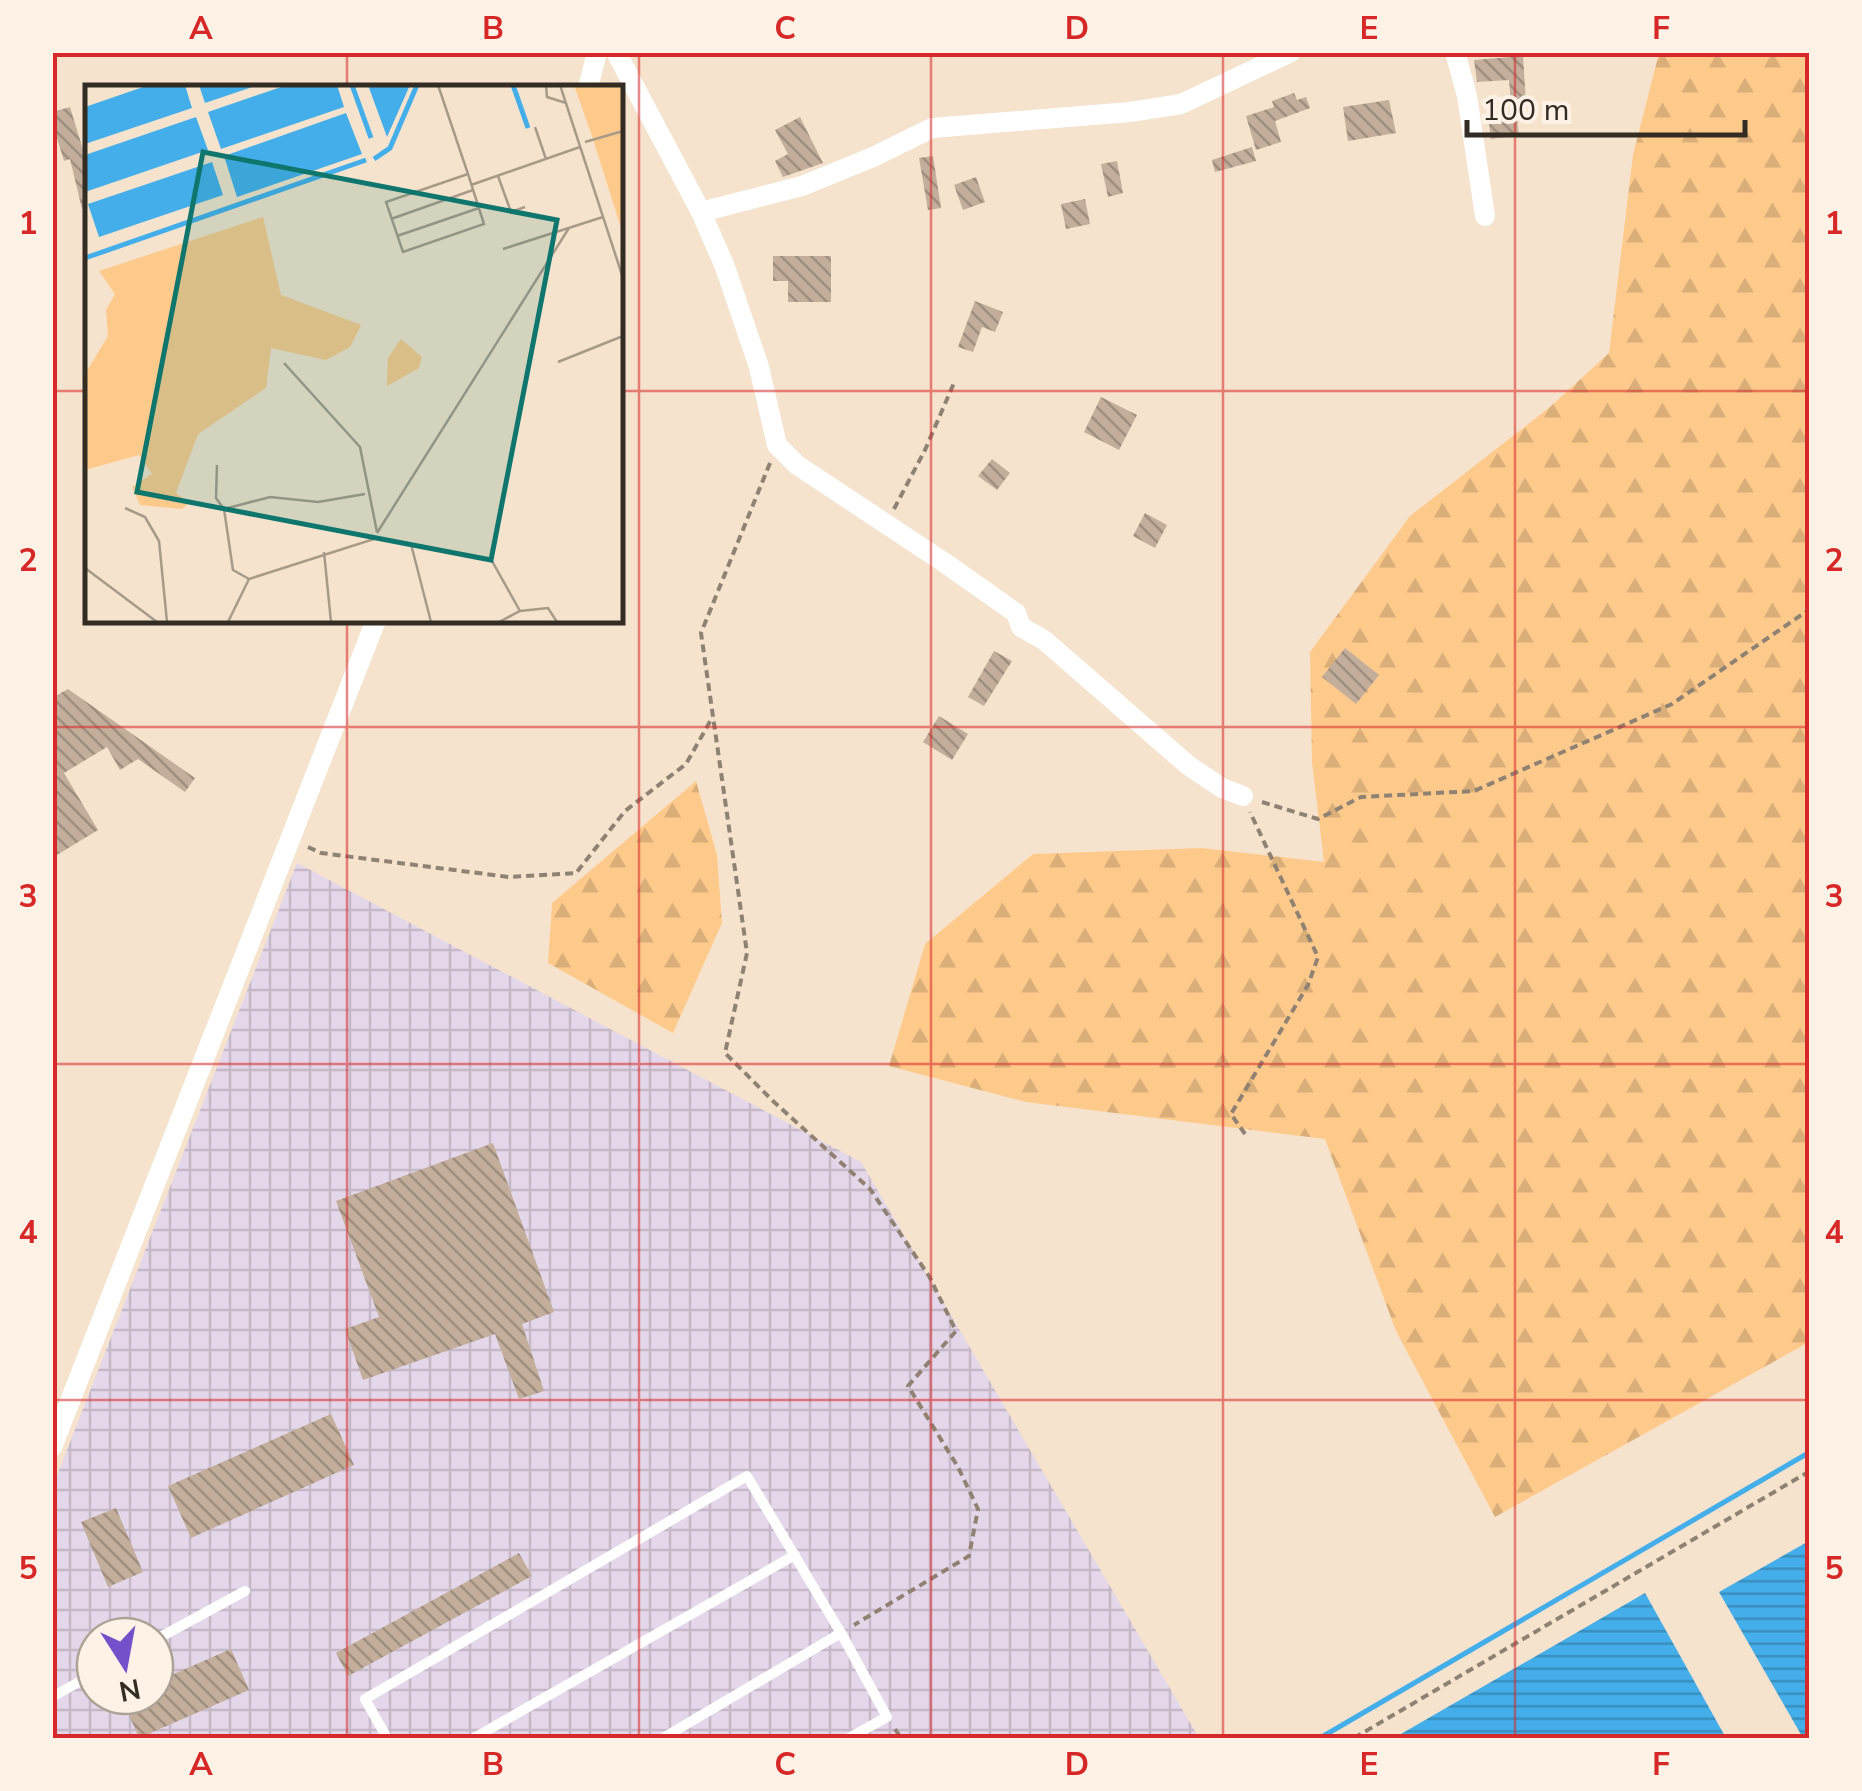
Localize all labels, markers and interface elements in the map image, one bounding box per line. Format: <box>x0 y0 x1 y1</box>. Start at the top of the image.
text: A <box>189 7 213 50</box>
text: B <box>482 7 504 50</box>
text: C <box>774 7 796 50</box>
text: D <box>1065 7 1089 50</box>
text: E <box>1359 7 1379 50</box>
text: F <box>1652 7 1670 50</box>
scale bar <box>1467 75 1744 137</box>
inset map <box>85 85 622 622</box>
text: 100 m <box>1482 90 1569 131</box>
text: 1 <box>18 202 38 245</box>
text: 1 <box>1824 202 1844 245</box>
text: 2 <box>18 539 38 582</box>
text: 2 <box>1824 539 1844 582</box>
text: 3 <box>18 875 38 918</box>
text: 3 <box>1824 875 1844 918</box>
text: 4 <box>18 1211 38 1254</box>
text: 4 <box>1824 1211 1844 1254</box>
text: 5 <box>18 1547 38 1590</box>
text: 5 <box>1824 1547 1844 1590</box>
north arrow <box>75 1616 175 1716</box>
text: N <box>116 1669 143 1710</box>
text: A <box>189 1743 213 1786</box>
text: B <box>482 1743 504 1786</box>
text: C <box>774 1743 796 1786</box>
text: D <box>1065 1743 1089 1786</box>
text: E <box>1359 1743 1379 1786</box>
text: F <box>1652 1743 1670 1786</box>

